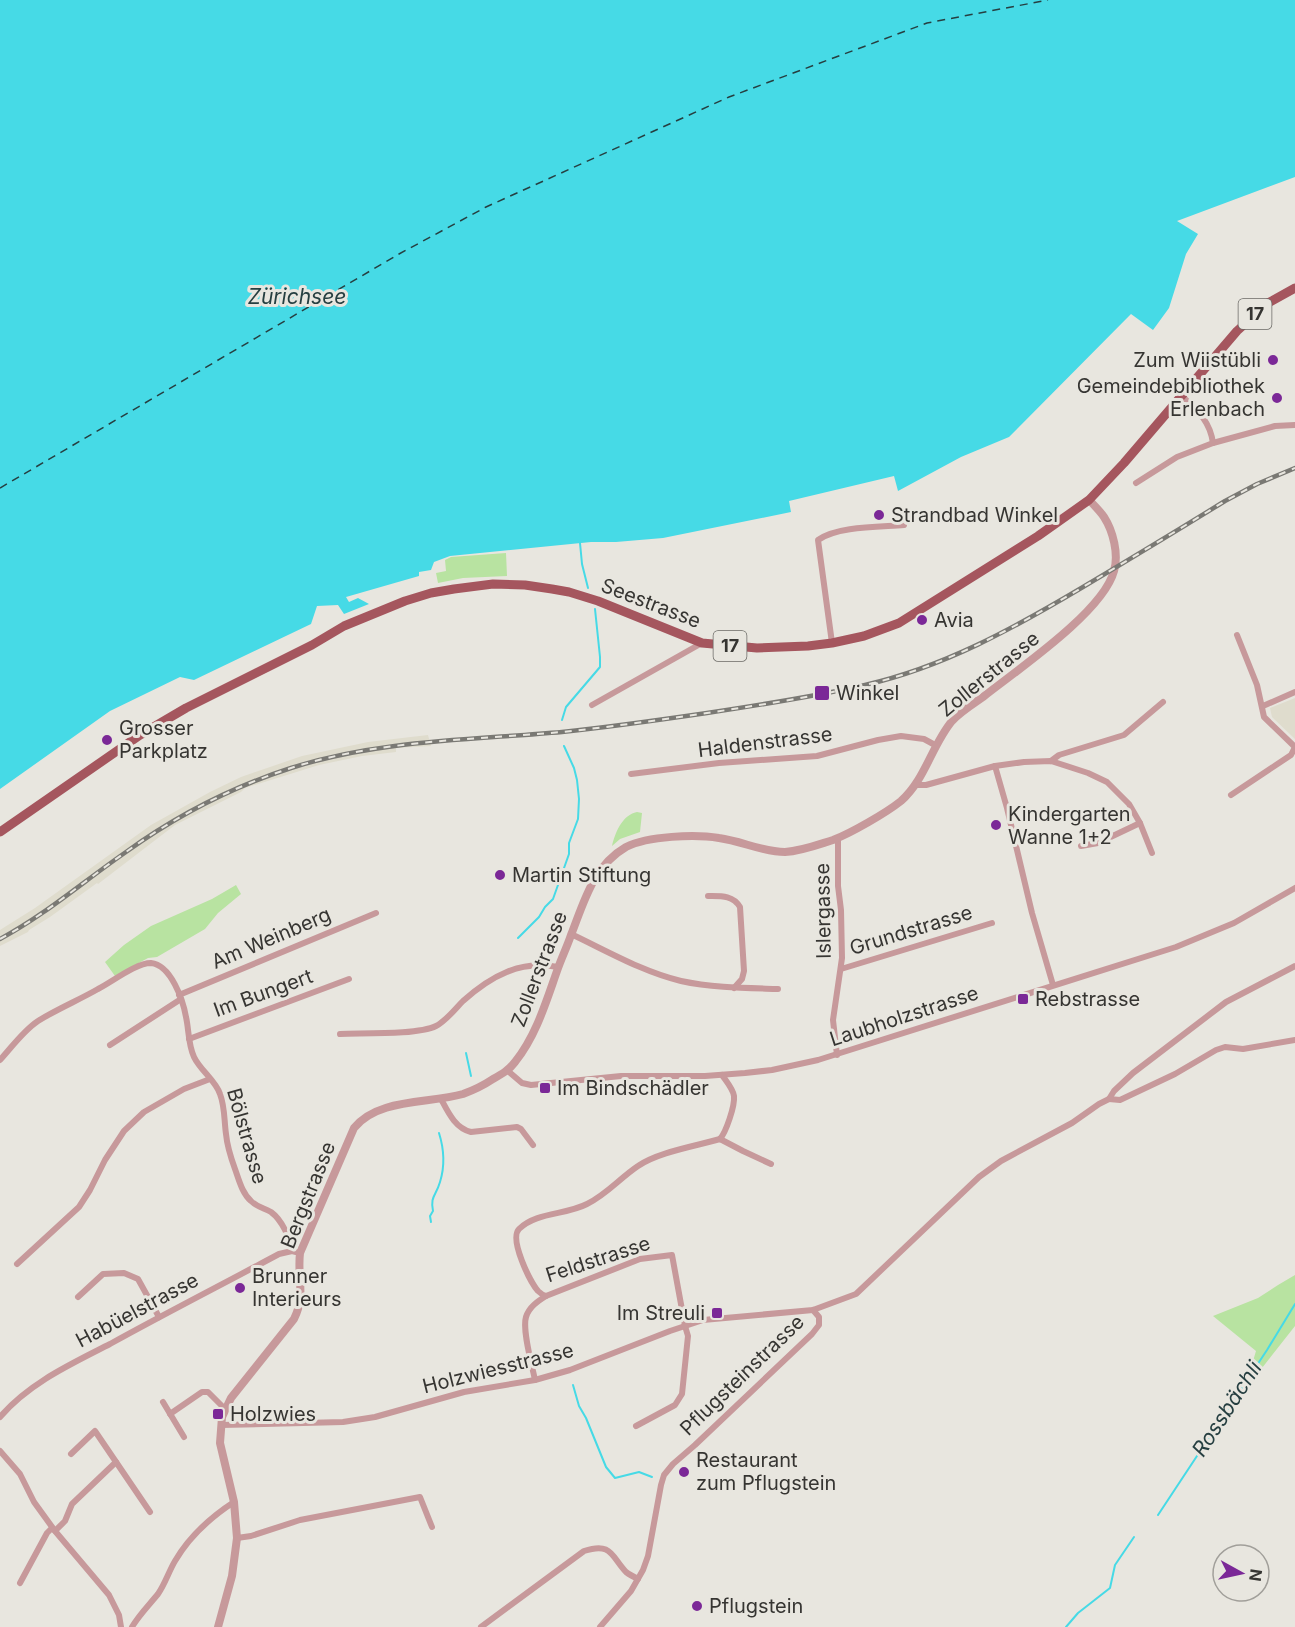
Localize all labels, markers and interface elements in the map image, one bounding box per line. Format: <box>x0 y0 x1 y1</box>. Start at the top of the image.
water label: Zürichsee <box>248 284 346 309</box>
road number: 17 <box>1238 299 1272 329</box>
place label: Zum Wiistübli <box>1133 348 1261 372</box>
marker: Zum Wiistübli <box>1266 353 1280 367</box>
place label: Gemeindebibliothek Erlenbach <box>1077 374 1265 421</box>
marker: Gemeindebibliothek Erlenbach <box>1270 391 1284 405</box>
place label: Strandbad Winkel <box>891 503 1058 527</box>
marker: Strandbad Winkel <box>872 508 886 522</box>
street label: Seestrasse <box>598 573 704 633</box>
place label: Avia <box>934 608 974 632</box>
marker: Avia <box>915 613 929 627</box>
street label: Zollerstrasse <box>934 626 1044 722</box>
road number: 17 <box>714 631 746 661</box>
place label: Winkel <box>836 681 899 705</box>
marker: Winkel <box>813 684 831 702</box>
place label: Grosser Parkplatz <box>119 716 208 763</box>
street label: Haldenstrasse <box>696 722 834 762</box>
marker: Grosser Parkplatz <box>100 733 114 747</box>
place label: Kindergarten Wanne 1+2 <box>1008 802 1131 849</box>
marker: Kindergarten Wanne 1+2 <box>989 818 1003 832</box>
place label: Martin Stiftung <box>512 863 651 887</box>
street label: Islergasse <box>810 863 836 959</box>
marker: Martin Stiftung <box>493 868 507 882</box>
street label: Grundstrasse <box>847 900 975 960</box>
street label: Am Weinberg <box>208 902 334 974</box>
street label: Zollerstrasse <box>506 908 572 1030</box>
street label: Im Bungert <box>210 964 316 1022</box>
street label: Laubholzstrasse <box>827 981 981 1051</box>
place label: Rebstrasse <box>1035 987 1140 1011</box>
marker: Rebstrasse <box>1016 992 1030 1006</box>
place label: Im Bindschädler <box>557 1076 709 1100</box>
marker: Im Bindschädler <box>538 1081 552 1095</box>
street label: Bölstrasse <box>222 1085 272 1187</box>
street label: Bergstrasse <box>276 1138 340 1252</box>
street label: Feldstrasse <box>543 1231 653 1287</box>
place label: Brunner Interieurs <box>252 1264 341 1311</box>
street label: Habüelstrasse <box>72 1268 202 1352</box>
marker: Brunner Interieurs <box>233 1281 247 1295</box>
place label: Im Streuli <box>617 1301 705 1325</box>
marker: Im Streuli <box>710 1306 724 1320</box>
street label: Pflugsteinstrasse <box>675 1310 809 1440</box>
street label: Holzwiesstrasse <box>420 1338 576 1398</box>
water label: Rossbächli <box>1187 1356 1267 1461</box>
place label: Holzwies <box>230 1402 316 1426</box>
marker: Holzwies <box>211 1407 225 1421</box>
place label: Restaurant zum Pflugstein <box>696 1448 836 1495</box>
marker: Restaurant zum Pflugstein <box>677 1465 691 1479</box>
north arrow <box>1211 1543 1271 1603</box>
text: N <box>1245 1568 1267 1583</box>
place label: Pflugstein <box>709 1594 803 1618</box>
marker: Pflugstein <box>690 1599 704 1613</box>

